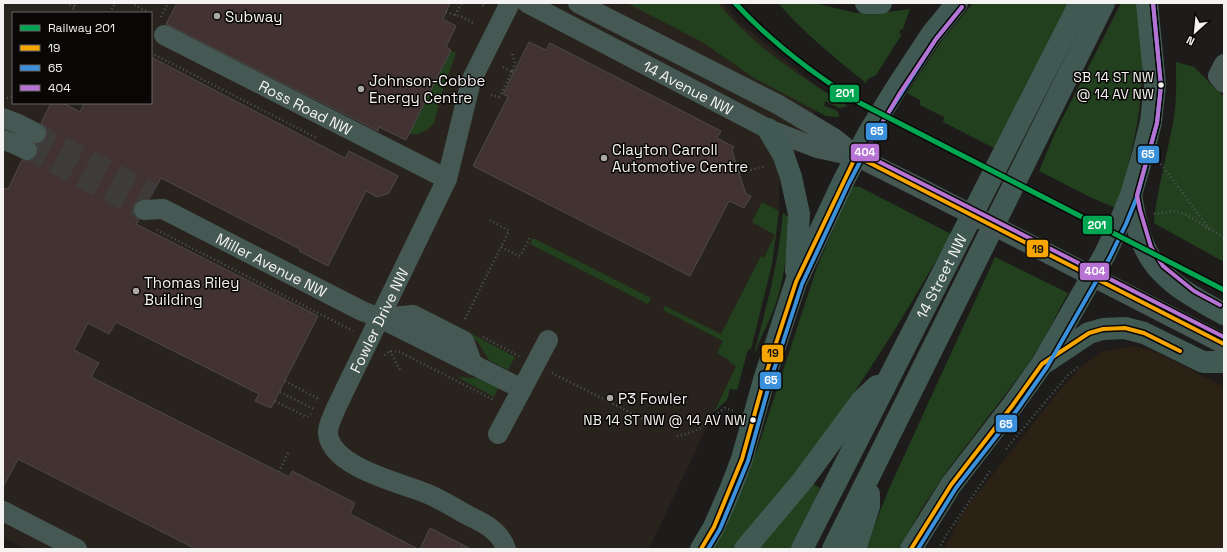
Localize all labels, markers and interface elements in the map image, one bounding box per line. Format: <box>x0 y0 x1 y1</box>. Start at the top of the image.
place label: Subway <box>225 7 282 26</box>
marker: Subway <box>212 11 222 21</box>
legend <box>12 12 152 104</box>
north arrow <box>1175 12 1215 52</box>
text: Railway 201 <box>48 20 115 36</box>
text: N <box>1184 33 1197 49</box>
text: 19 <box>48 40 60 56</box>
street label: 14 Avenue NW <box>640 56 737 119</box>
text: 65 <box>48 60 63 76</box>
place label: SB 14 ST NW @ 14 AV NW <box>1073 68 1154 103</box>
place label: Johnson-Cobbe Energy Centre <box>369 71 486 107</box>
street label: Ross Road NW <box>256 75 356 139</box>
text: 404 <box>48 80 71 96</box>
marker: SB 14 ST NW @ 14 AV NW <box>1156 80 1166 90</box>
marker: Johnson-Cobbe Energy Centre <box>356 84 366 94</box>
line badge: 201 <box>829 84 860 103</box>
text: 201 <box>836 86 854 100</box>
line badge: 65 <box>865 122 888 141</box>
text: 65 <box>870 124 884 138</box>
place label: Clayton Carroll Automotive Centre <box>612 140 748 176</box>
line badge: 404 <box>850 143 880 162</box>
text: 404 <box>854 145 876 159</box>
line badge: 65 <box>1137 145 1160 164</box>
text: 65 <box>1141 147 1155 161</box>
marker: Clayton Carroll Automotive Centre <box>599 153 609 163</box>
line badge: 201 <box>1082 215 1113 235</box>
text: 201 <box>1088 218 1106 232</box>
street label: Miller Avenue NW <box>213 228 330 301</box>
street label: 14 Street NW <box>911 231 970 322</box>
line badge: 19 <box>1026 239 1049 258</box>
text: 19 <box>1032 242 1044 256</box>
line badge: 404 <box>1079 262 1110 281</box>
text: 404 <box>1084 264 1106 278</box>
street label: Fowler Drive NW <box>345 265 412 376</box>
place label: Thomas Riley Building <box>144 273 239 309</box>
marker: Thomas Riley Building <box>131 286 141 296</box>
line badge: 19 <box>761 344 784 363</box>
text: 19 <box>767 346 779 360</box>
line badge: 65 <box>759 371 782 390</box>
text: 65 <box>764 373 778 387</box>
place label: P3 Fowler <box>618 389 688 408</box>
marker: P3 Fowler <box>605 393 615 403</box>
place label: NB 14 ST NW @ 14 AV NW <box>583 411 746 429</box>
line badge: 65 <box>995 414 1018 433</box>
marker: NB 14 ST NW @ 14 AV NW <box>748 415 758 425</box>
text: 65 <box>999 417 1013 431</box>

